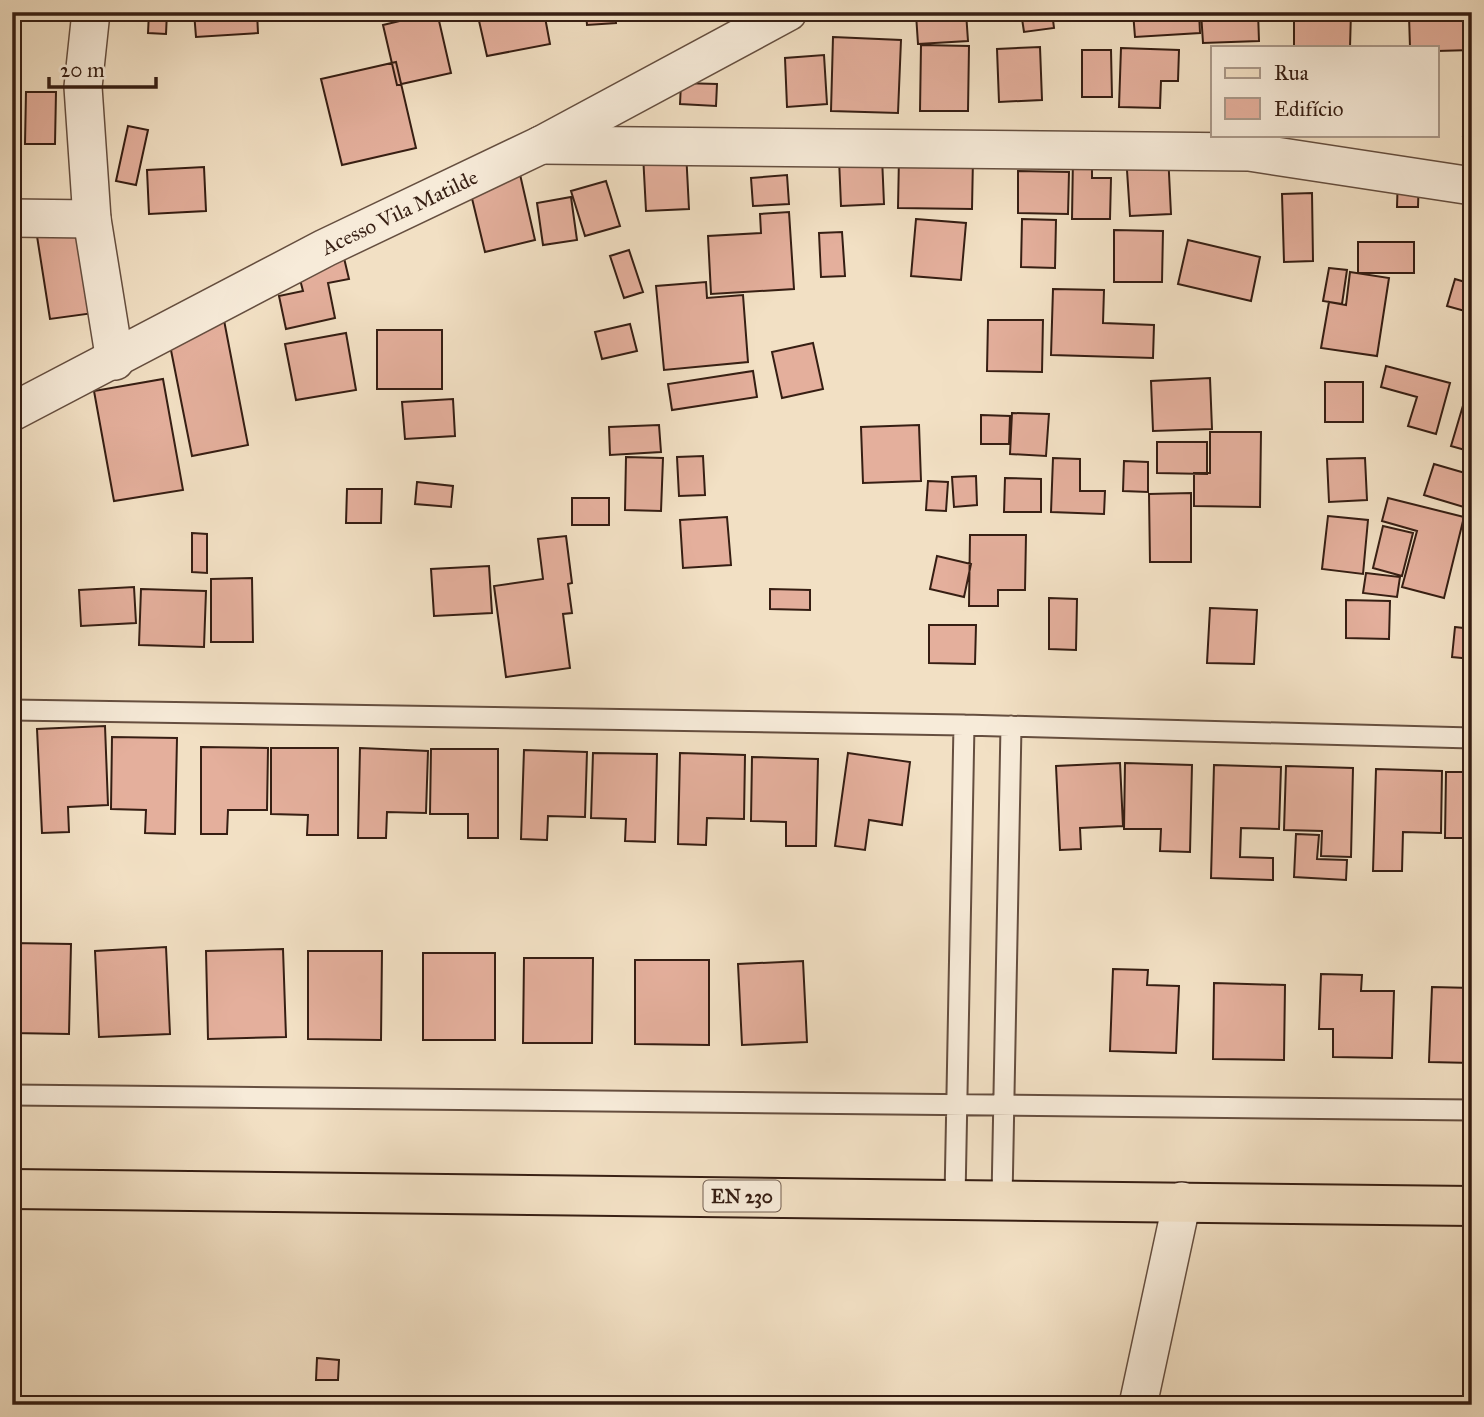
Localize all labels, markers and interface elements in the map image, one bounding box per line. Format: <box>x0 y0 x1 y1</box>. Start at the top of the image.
scale bar <box>49 46 156 90</box>
legend <box>1211 46 1438 136</box>
text: 20 m <box>60 57 105 83</box>
text: Rua <box>1274 60 1309 86</box>
text: Edifício <box>1274 96 1344 122</box>
street label: Acesso Vila Matilde <box>316 164 482 261</box>
road number: EN 230 <box>704 1180 780 1212</box>

